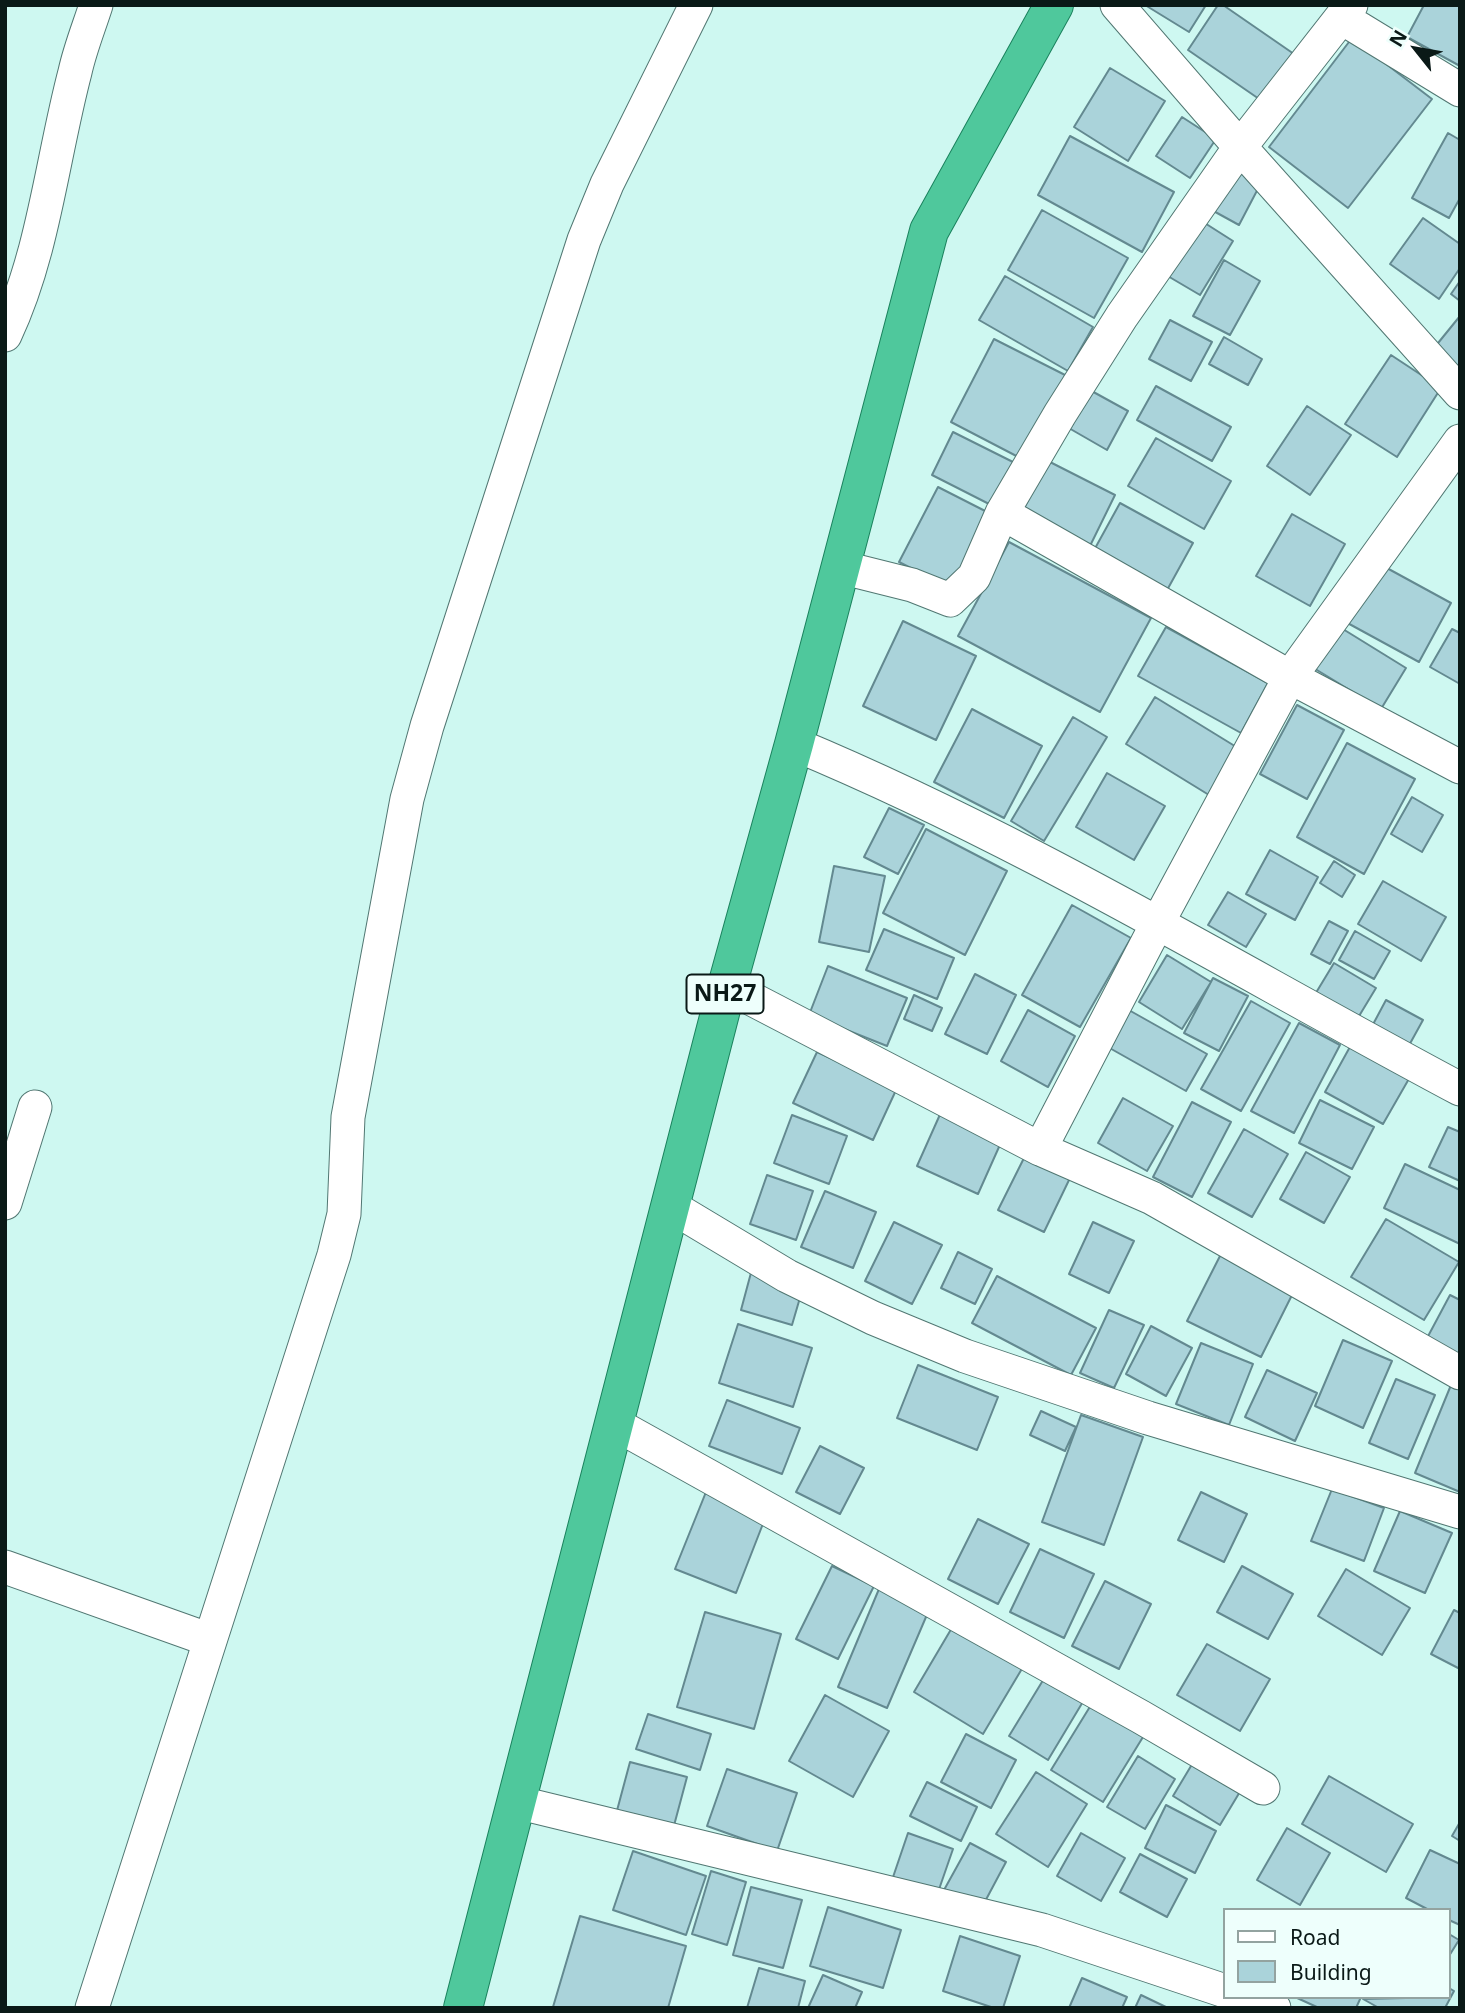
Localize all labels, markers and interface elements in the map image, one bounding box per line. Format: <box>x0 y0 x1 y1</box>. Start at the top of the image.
north arrow <box>1381 14 1451 84</box>
text: N <box>1383 25 1413 52</box>
road number: NH27 <box>686 974 764 1014</box>
legend <box>1224 1908 1451 1999</box>
text: Road <box>1290 1923 1340 1951</box>
text: Building <box>1290 1958 1372 1986</box>

